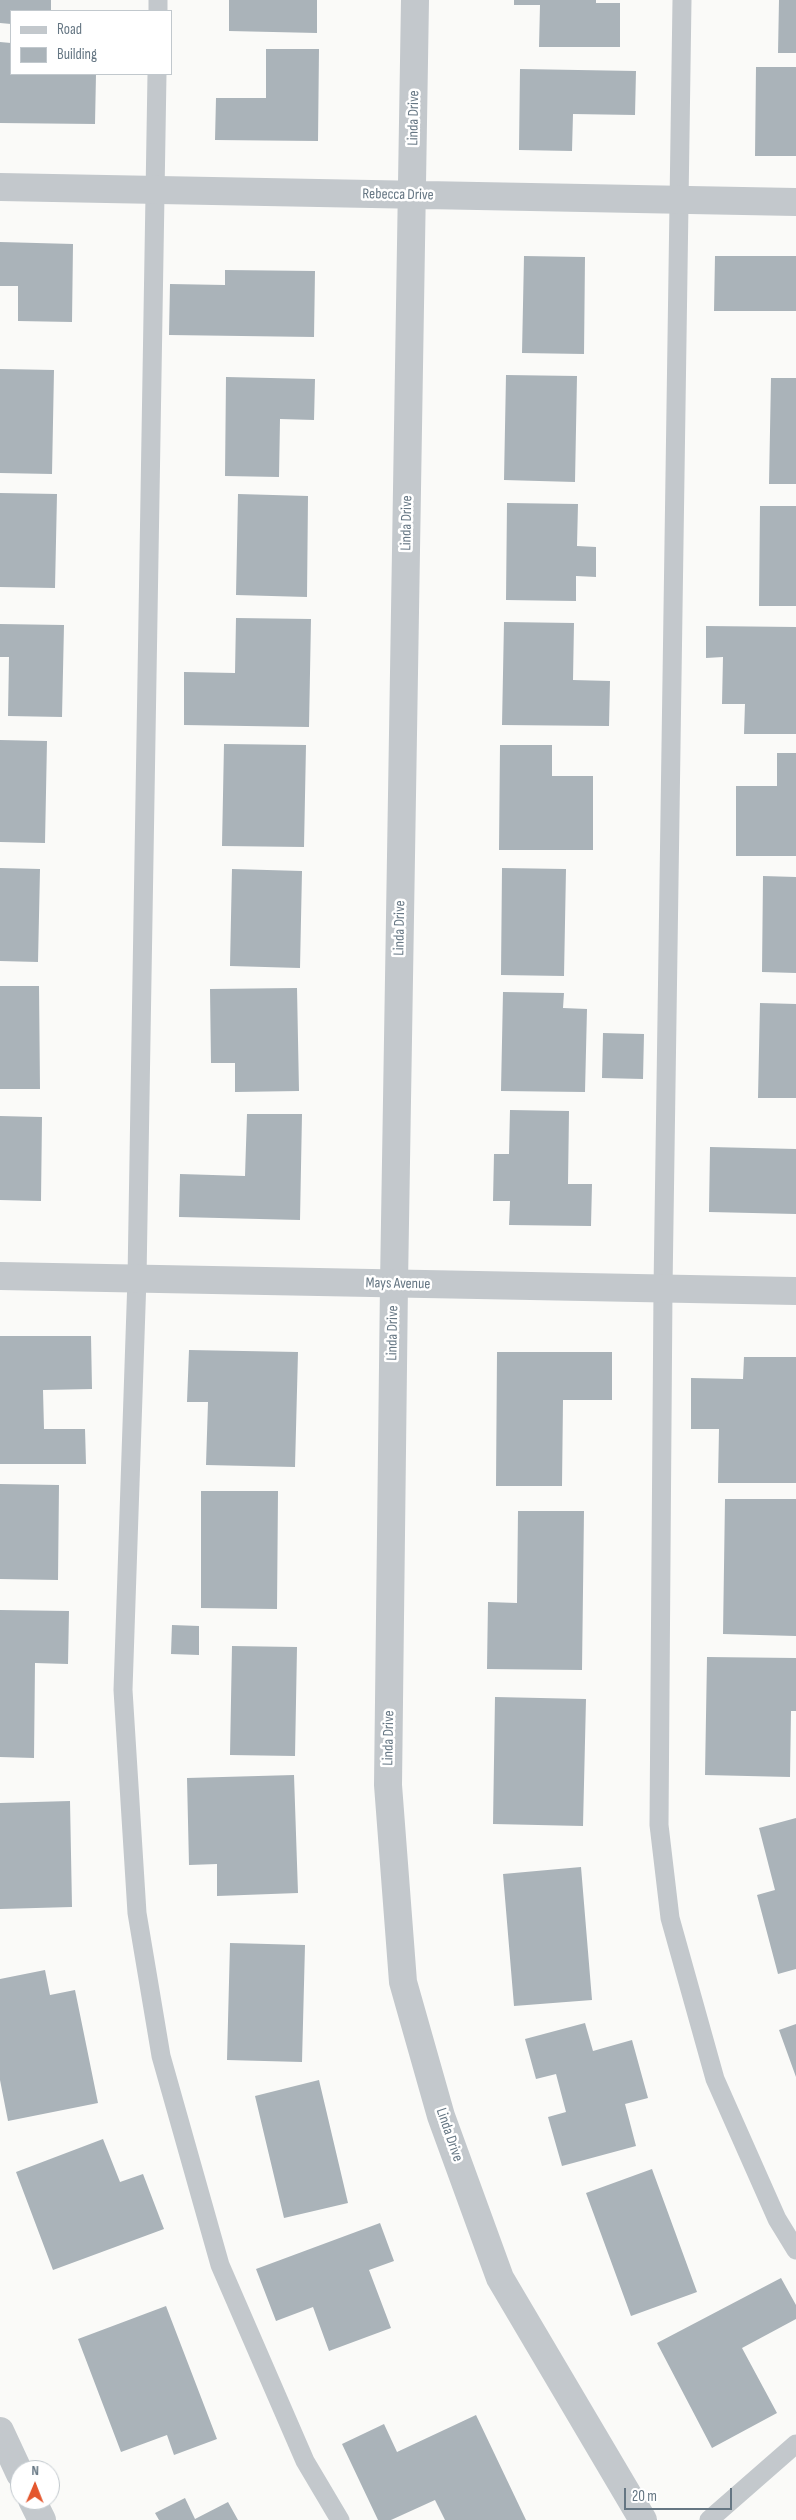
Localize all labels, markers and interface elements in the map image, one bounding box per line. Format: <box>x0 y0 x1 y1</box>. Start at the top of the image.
legend <box>10 10 172 75</box>
text: Road <box>57 20 82 39</box>
text: Building <box>57 45 97 64</box>
street label: Linda Drive <box>405 90 423 146</box>
street label: Rebecca Drive <box>362 185 434 205</box>
street label: Linda Drive <box>398 495 416 551</box>
street label: Linda Drive <box>391 900 409 956</box>
street label: Mays Avenue <box>365 1274 431 1294</box>
street label: Linda Drive <box>384 1305 402 1361</box>
street label: Linda Drive <box>380 1710 398 1766</box>
street label: Linda Drive <box>431 2106 467 2164</box>
north arrow <box>10 2460 60 2510</box>
text: N <box>31 2462 39 2479</box>
scale bar <box>626 2478 734 2510</box>
text: 20 m <box>632 2487 657 2506</box>

